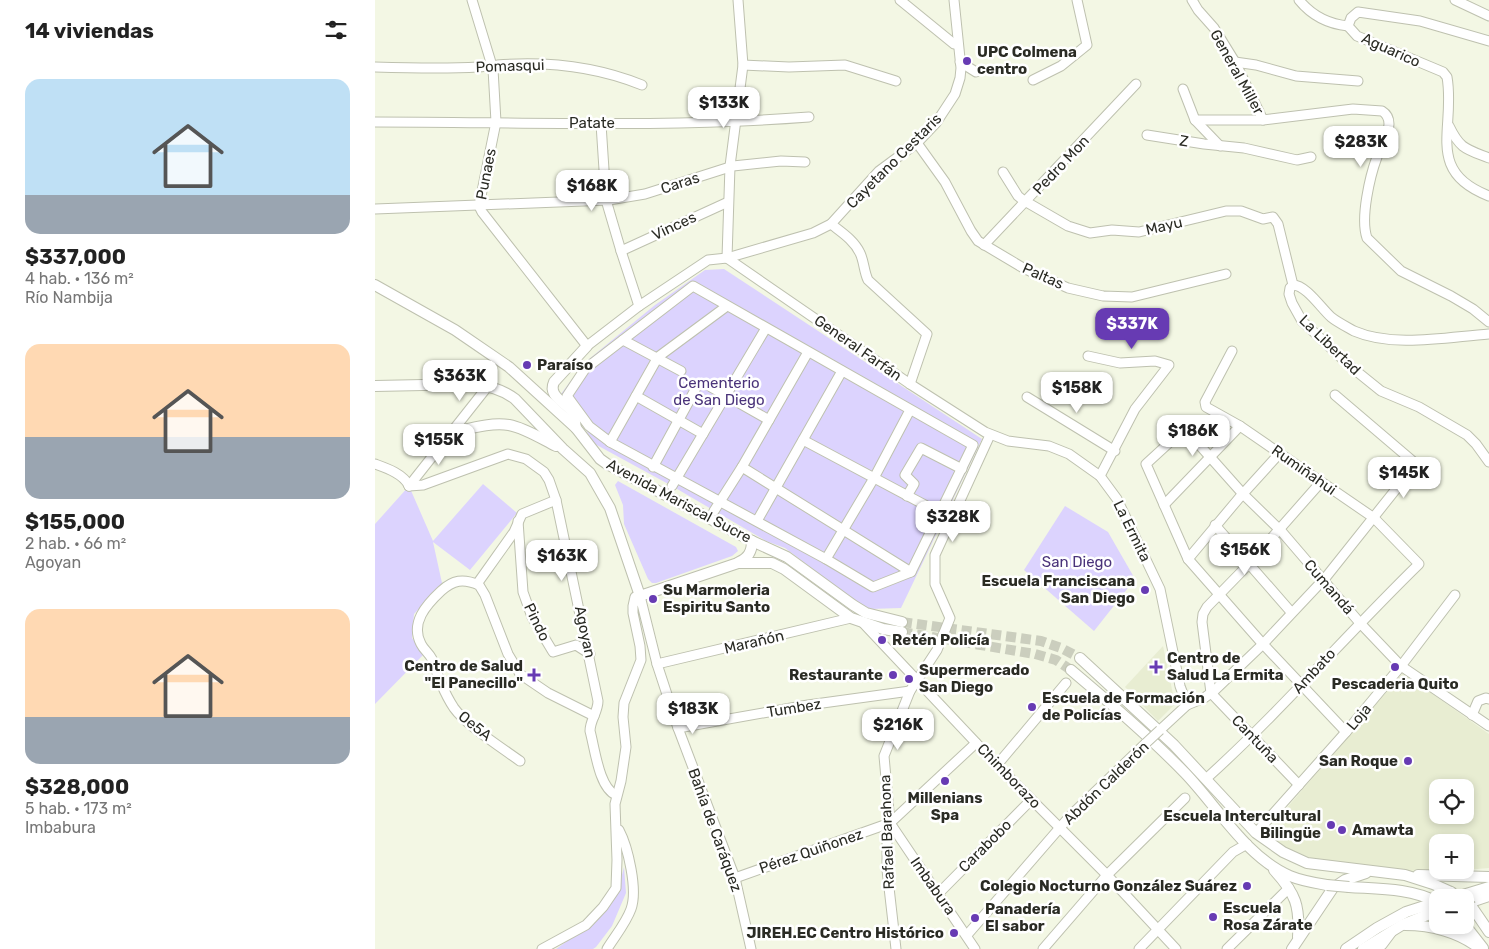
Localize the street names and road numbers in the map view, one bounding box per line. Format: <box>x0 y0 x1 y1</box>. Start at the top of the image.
street label: General Miller <box>1206 26 1268 118</box>
street label: Aguarico <box>1359 29 1423 71</box>
street label: Pomasqui <box>475 56 545 76</box>
street label: Cayetano Cestaris <box>843 109 946 212</box>
street label: Patate <box>569 114 615 132</box>
street label: Z <box>1178 131 1190 151</box>
street label: Pedro Mon <box>1029 132 1093 198</box>
street label: Punaes <box>472 146 500 201</box>
street label: Caras <box>658 168 702 198</box>
street label: Vinces <box>649 208 699 244</box>
street label: Mayu <box>1144 213 1184 239</box>
street label: Paltas <box>1020 259 1067 293</box>
street label: General Farfán <box>811 311 905 385</box>
street label: La Libertad <box>1295 311 1365 379</box>
street label: Rumiñahui <box>1268 441 1340 499</box>
street label: Avenida Mariscal Sucre <box>604 455 754 547</box>
street label: La Ermita <box>1109 497 1155 565</box>
street label: Cumandá <box>1300 556 1358 618</box>
street label: Pindo <box>520 600 554 644</box>
street label: Agoyan <box>571 604 599 660</box>
street label: Marañón <box>722 626 786 658</box>
street label: Ambato <box>1289 645 1339 697</box>
street label: Tumbez <box>766 695 823 721</box>
street label: Loja <box>1343 700 1375 734</box>
street label: Oe5A <box>455 707 495 745</box>
street label: Cantuña <box>1228 711 1282 767</box>
street label: Abdón Calderón <box>1060 738 1152 828</box>
street label: Chimborazo <box>973 740 1045 812</box>
street label: Bahía de Caráquez <box>684 766 746 895</box>
street label: Rafael Barahona <box>876 774 898 890</box>
street label: Carabobo <box>955 816 1015 876</box>
street label: Pérez Quiñonez <box>757 825 866 877</box>
street label: Imbabura <box>907 854 959 918</box>

